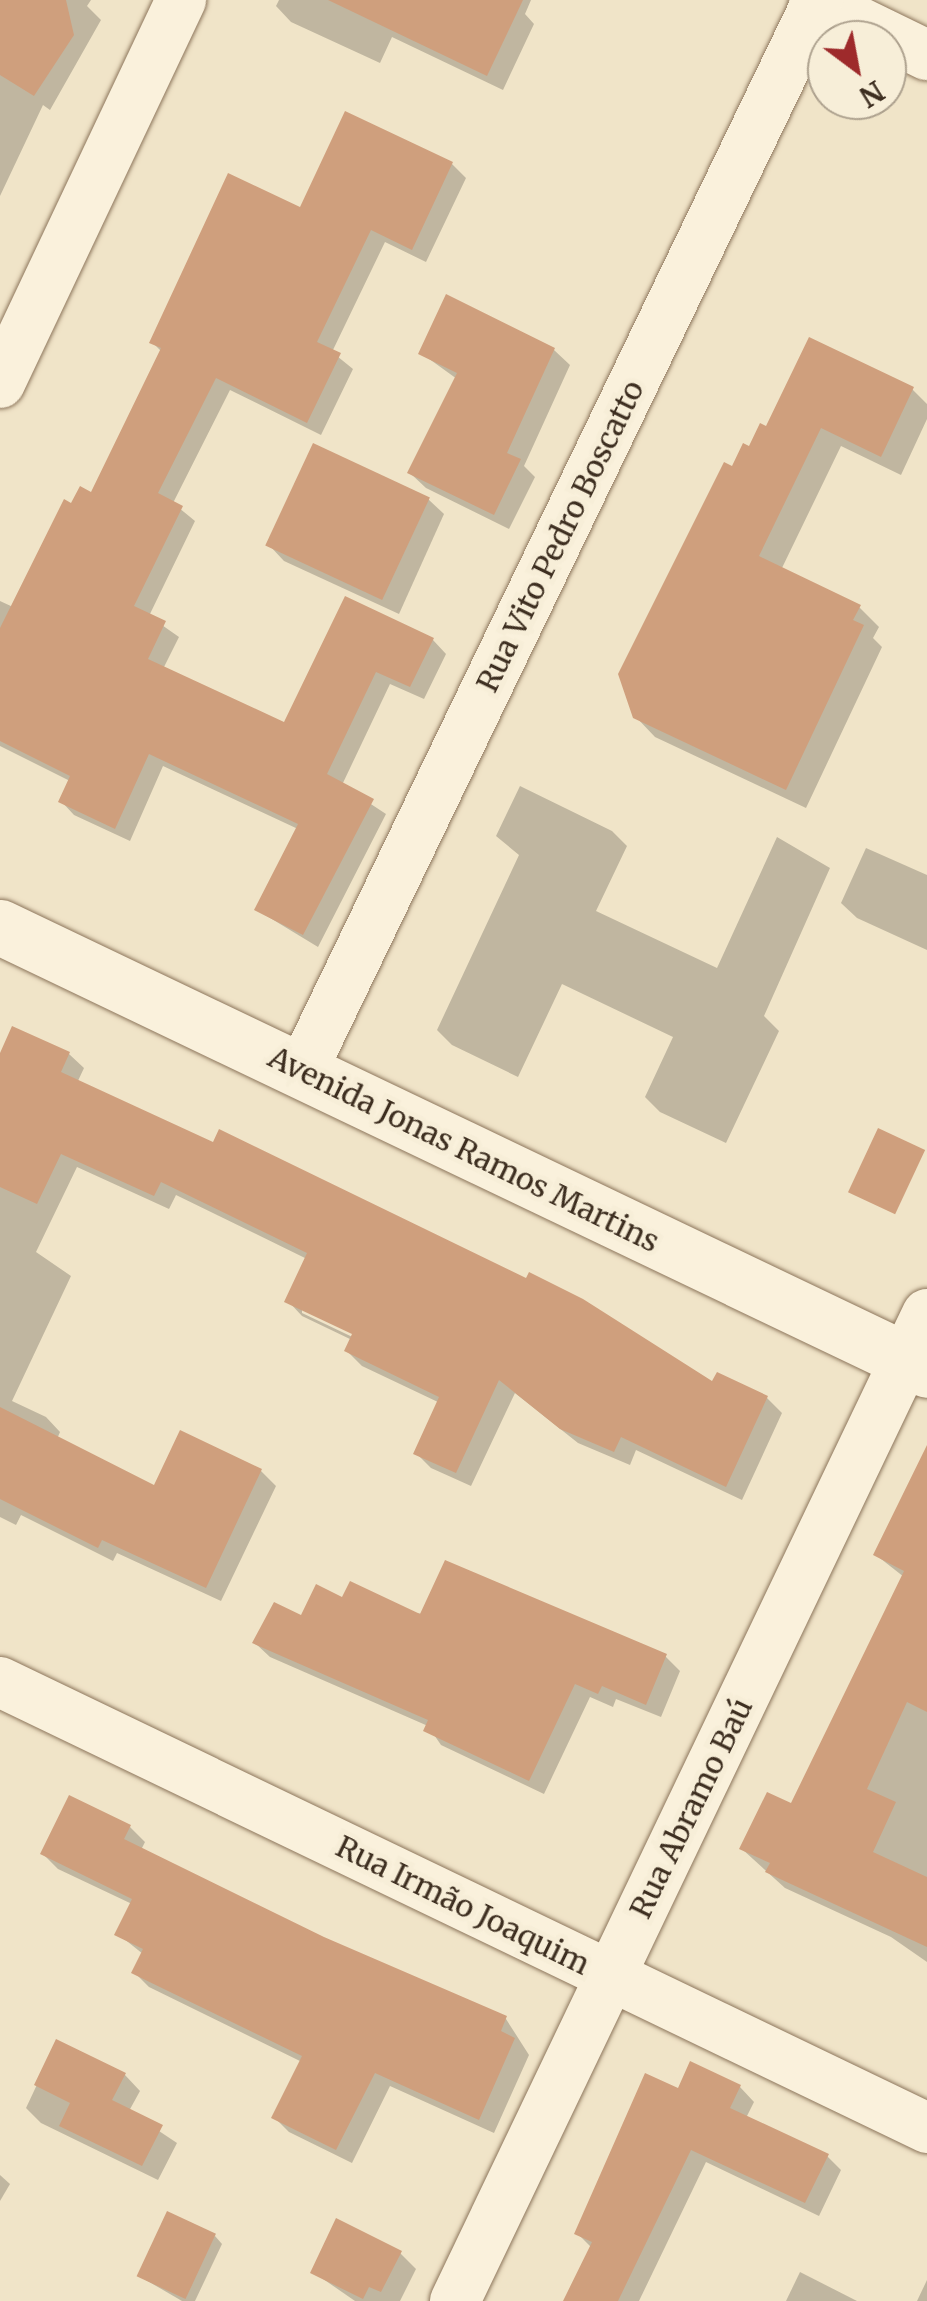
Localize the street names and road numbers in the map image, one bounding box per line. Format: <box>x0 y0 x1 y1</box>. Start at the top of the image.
street label: Rua Vito Pedro Boscatto <box>469 374 651 698</box>
street label: Avenida Jonas Ramos Martins <box>263 1039 665 1259</box>
street label: Rua Abramo Baú <box>622 1692 760 1924</box>
street label: Rua Irmão Joaquim <box>330 1828 596 1982</box>

